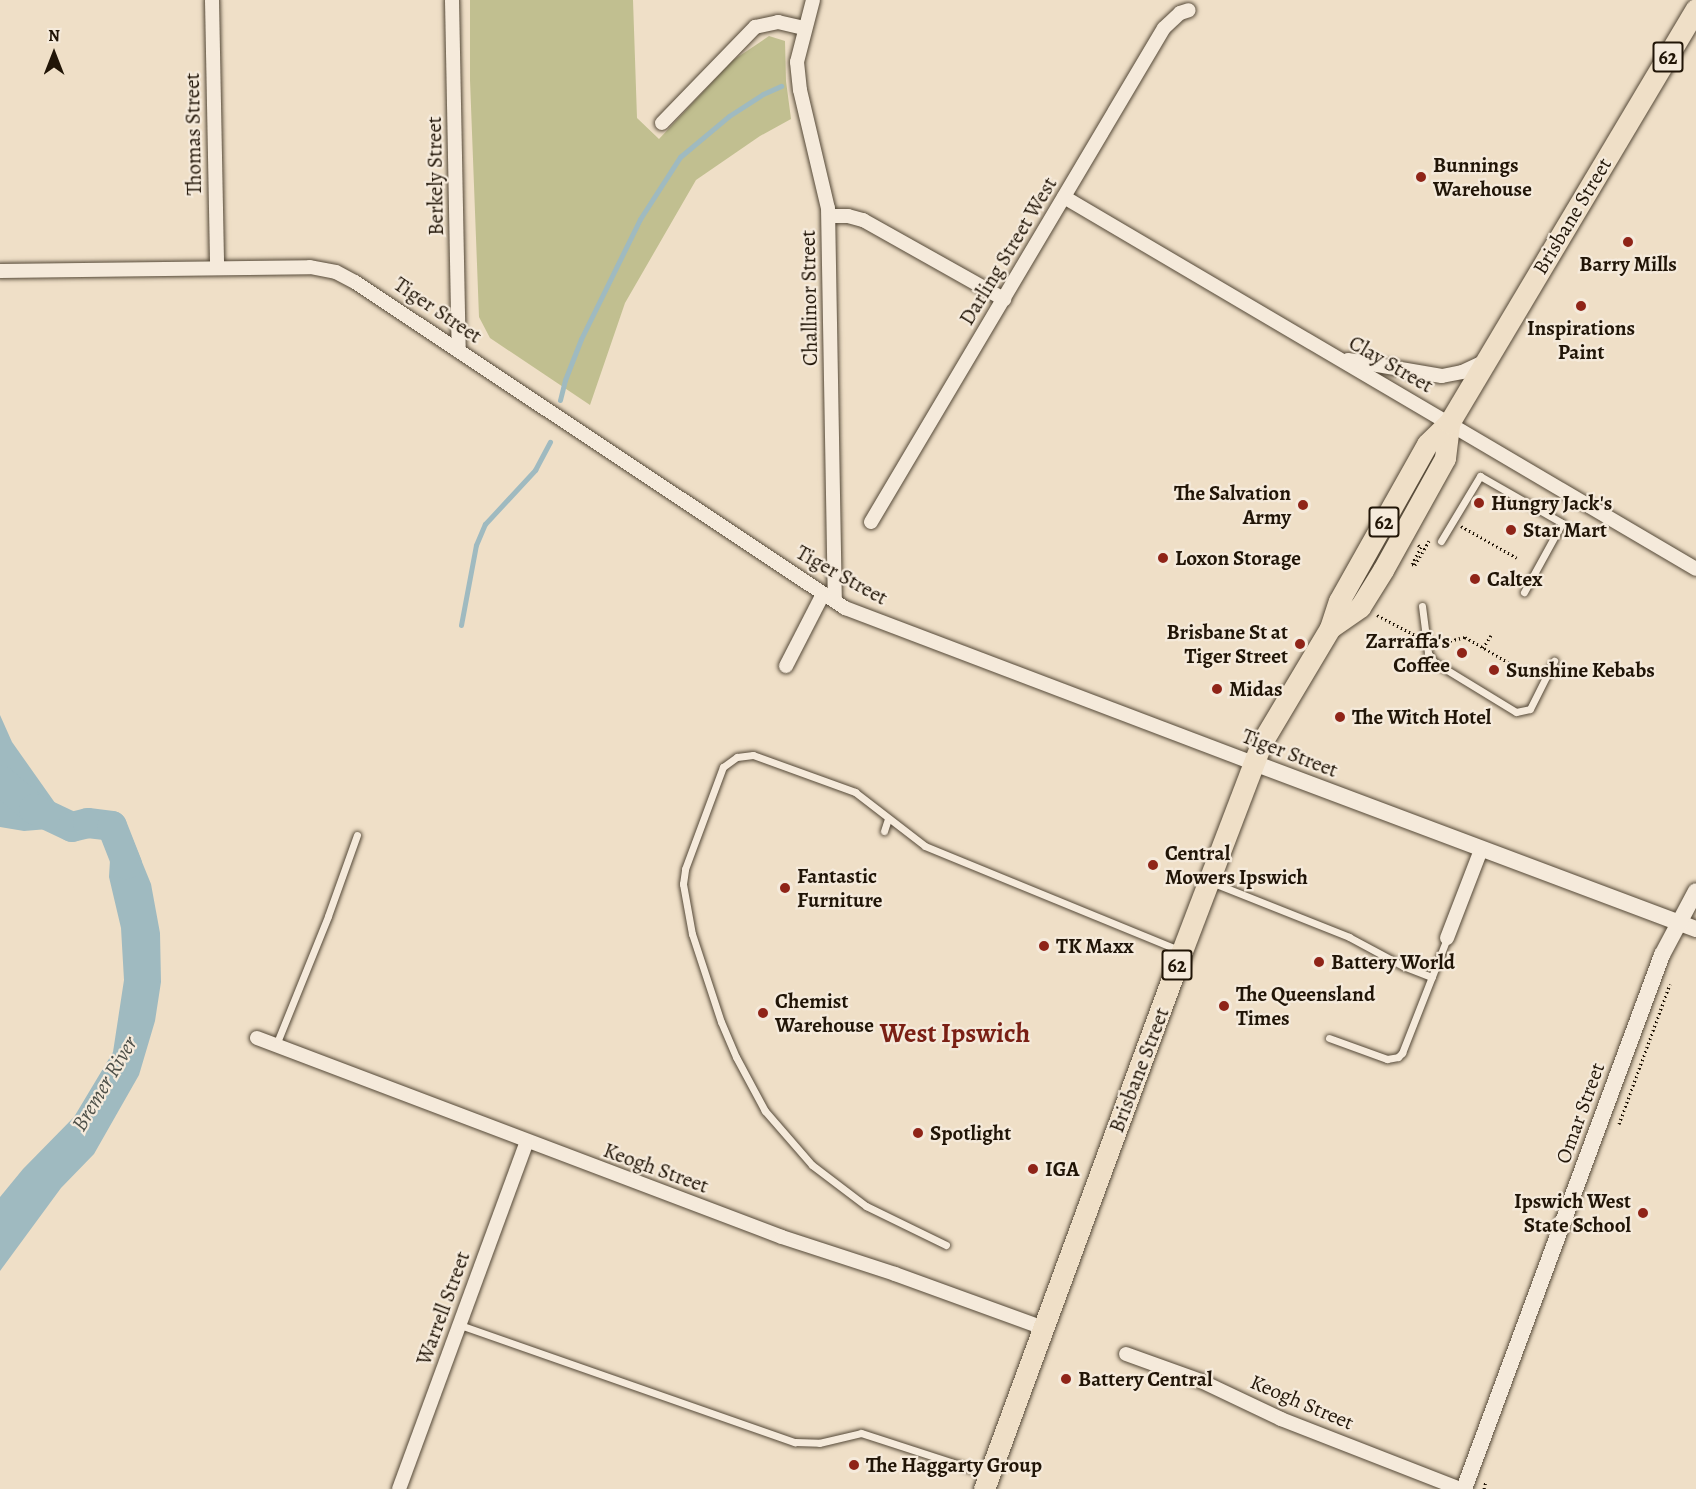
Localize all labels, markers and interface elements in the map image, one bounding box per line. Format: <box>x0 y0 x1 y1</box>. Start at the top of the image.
north arrow <box>24 24 84 84</box>
text: N <box>48 25 60 47</box>
road number: 62 <box>1652 40 1684 74</box>
street label: Thomas Street <box>179 72 207 196</box>
street label: Berkely Street <box>421 116 449 236</box>
place label: Bunnings Warehouse <box>1433 152 1532 202</box>
street label: Brisbane Street <box>1527 153 1617 279</box>
marker: Bunnings Warehouse <box>1414 170 1428 184</box>
street label: Darling Street West <box>954 172 1062 330</box>
street label: Challinor Street <box>795 230 823 366</box>
marker: Barry Mills <box>1621 235 1635 249</box>
place label: Barry Mills <box>1579 251 1677 277</box>
street label: Tiger Street <box>389 271 487 349</box>
marker: Inspirations Paint <box>1574 299 1588 313</box>
place label: Inspirations Paint <box>1527 315 1635 365</box>
street label: Clay Street <box>1345 330 1437 398</box>
place label: The Salvation Army <box>1174 480 1291 530</box>
place label: Hungry Jack's <box>1491 490 1612 516</box>
marker: Hungry Jack's <box>1472 496 1486 510</box>
marker: The Salvation Army <box>1296 498 1310 512</box>
road number: 62 <box>1368 505 1400 539</box>
place label: Star Mart <box>1523 517 1607 543</box>
marker: Star Mart <box>1504 523 1518 537</box>
street label: Tiger Street <box>792 540 892 610</box>
place label: Loxon Storage <box>1175 545 1301 571</box>
marker: Loxon Storage <box>1156 551 1170 565</box>
place label: Caltex <box>1487 566 1542 592</box>
marker: Caltex <box>1468 572 1482 586</box>
place label: Brisbane St at Tiger Street <box>1166 619 1288 669</box>
place label: Zarraffa's Coffee <box>1365 628 1450 678</box>
marker: Brisbane St at Tiger Street <box>1293 637 1307 651</box>
marker: Zarraffa's Coffee <box>1455 646 1469 660</box>
place label: Sunshine Kebabs <box>1506 657 1655 683</box>
marker: Sunshine Kebabs <box>1487 663 1501 677</box>
place label: Midas <box>1229 676 1283 702</box>
marker: Midas <box>1210 682 1224 696</box>
place label: The Witch Hotel <box>1352 704 1491 730</box>
marker: The Witch Hotel <box>1333 710 1347 724</box>
street label: Tiger Street <box>1239 723 1341 783</box>
place label: Central Mowers Ipswich <box>1165 840 1308 890</box>
marker: Central Mowers Ipswich <box>1146 858 1160 872</box>
place label: Fantastic Furniture <box>797 863 883 913</box>
marker: Fantastic Furniture <box>778 881 792 895</box>
place label: TK Maxx <box>1056 933 1134 959</box>
marker: TK Maxx <box>1037 939 1051 953</box>
road number: 62 <box>1160 948 1194 982</box>
place label: Battery World <box>1331 949 1455 975</box>
marker: Battery World <box>1312 955 1326 969</box>
place label: The Queensland Times <box>1236 981 1375 1031</box>
place label: Chemist Warehouse <box>775 988 874 1038</box>
marker: The Queensland Times <box>1217 999 1231 1013</box>
street label: Brisbane Street <box>1104 1004 1174 1136</box>
marker: Chemist Warehouse <box>756 1006 770 1020</box>
district label: West Ipswich <box>880 1018 1030 1050</box>
water label: Bremer River <box>66 1032 144 1136</box>
street label: Omar Street <box>1550 1059 1610 1167</box>
place label: Spotlight <box>930 1120 1011 1146</box>
marker: Spotlight <box>911 1126 925 1140</box>
street label: Keogh Street <box>600 1137 712 1199</box>
place label: IGA <box>1045 1156 1079 1182</box>
marker: IGA <box>1026 1162 1040 1176</box>
place label: Ipswich West State School <box>1514 1188 1631 1238</box>
marker: Ipswich West State School <box>1636 1206 1650 1220</box>
street label: Warrell Street <box>411 1248 475 1368</box>
place label: Battery Central <box>1078 1366 1212 1392</box>
street label: Keogh Street <box>1246 1369 1358 1435</box>
marker: Battery Central <box>1059 1372 1073 1386</box>
place label: The Haggarty Group <box>866 1452 1042 1478</box>
marker: The Haggarty Group <box>847 1458 861 1472</box>

